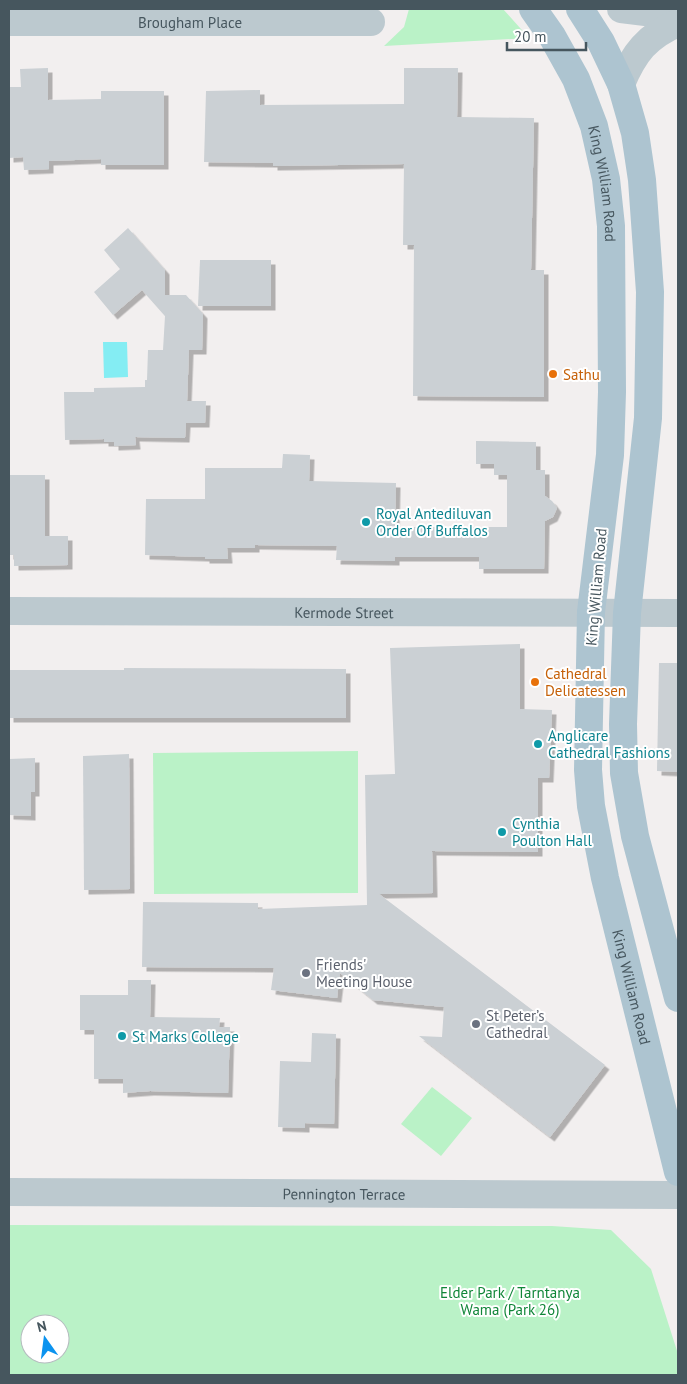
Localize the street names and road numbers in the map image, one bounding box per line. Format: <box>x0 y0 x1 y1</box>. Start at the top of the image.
street label: Brougham Place <box>138 13 242 32</box>
street label: King William Road <box>585 123 621 242</box>
street label: King William Road <box>581 528 611 646</box>
street label: Kermode Street <box>294 602 394 622</box>
street label: King William Road <box>609 927 655 1046</box>
street label: Pennington Terrace <box>283 1184 405 1203</box>

